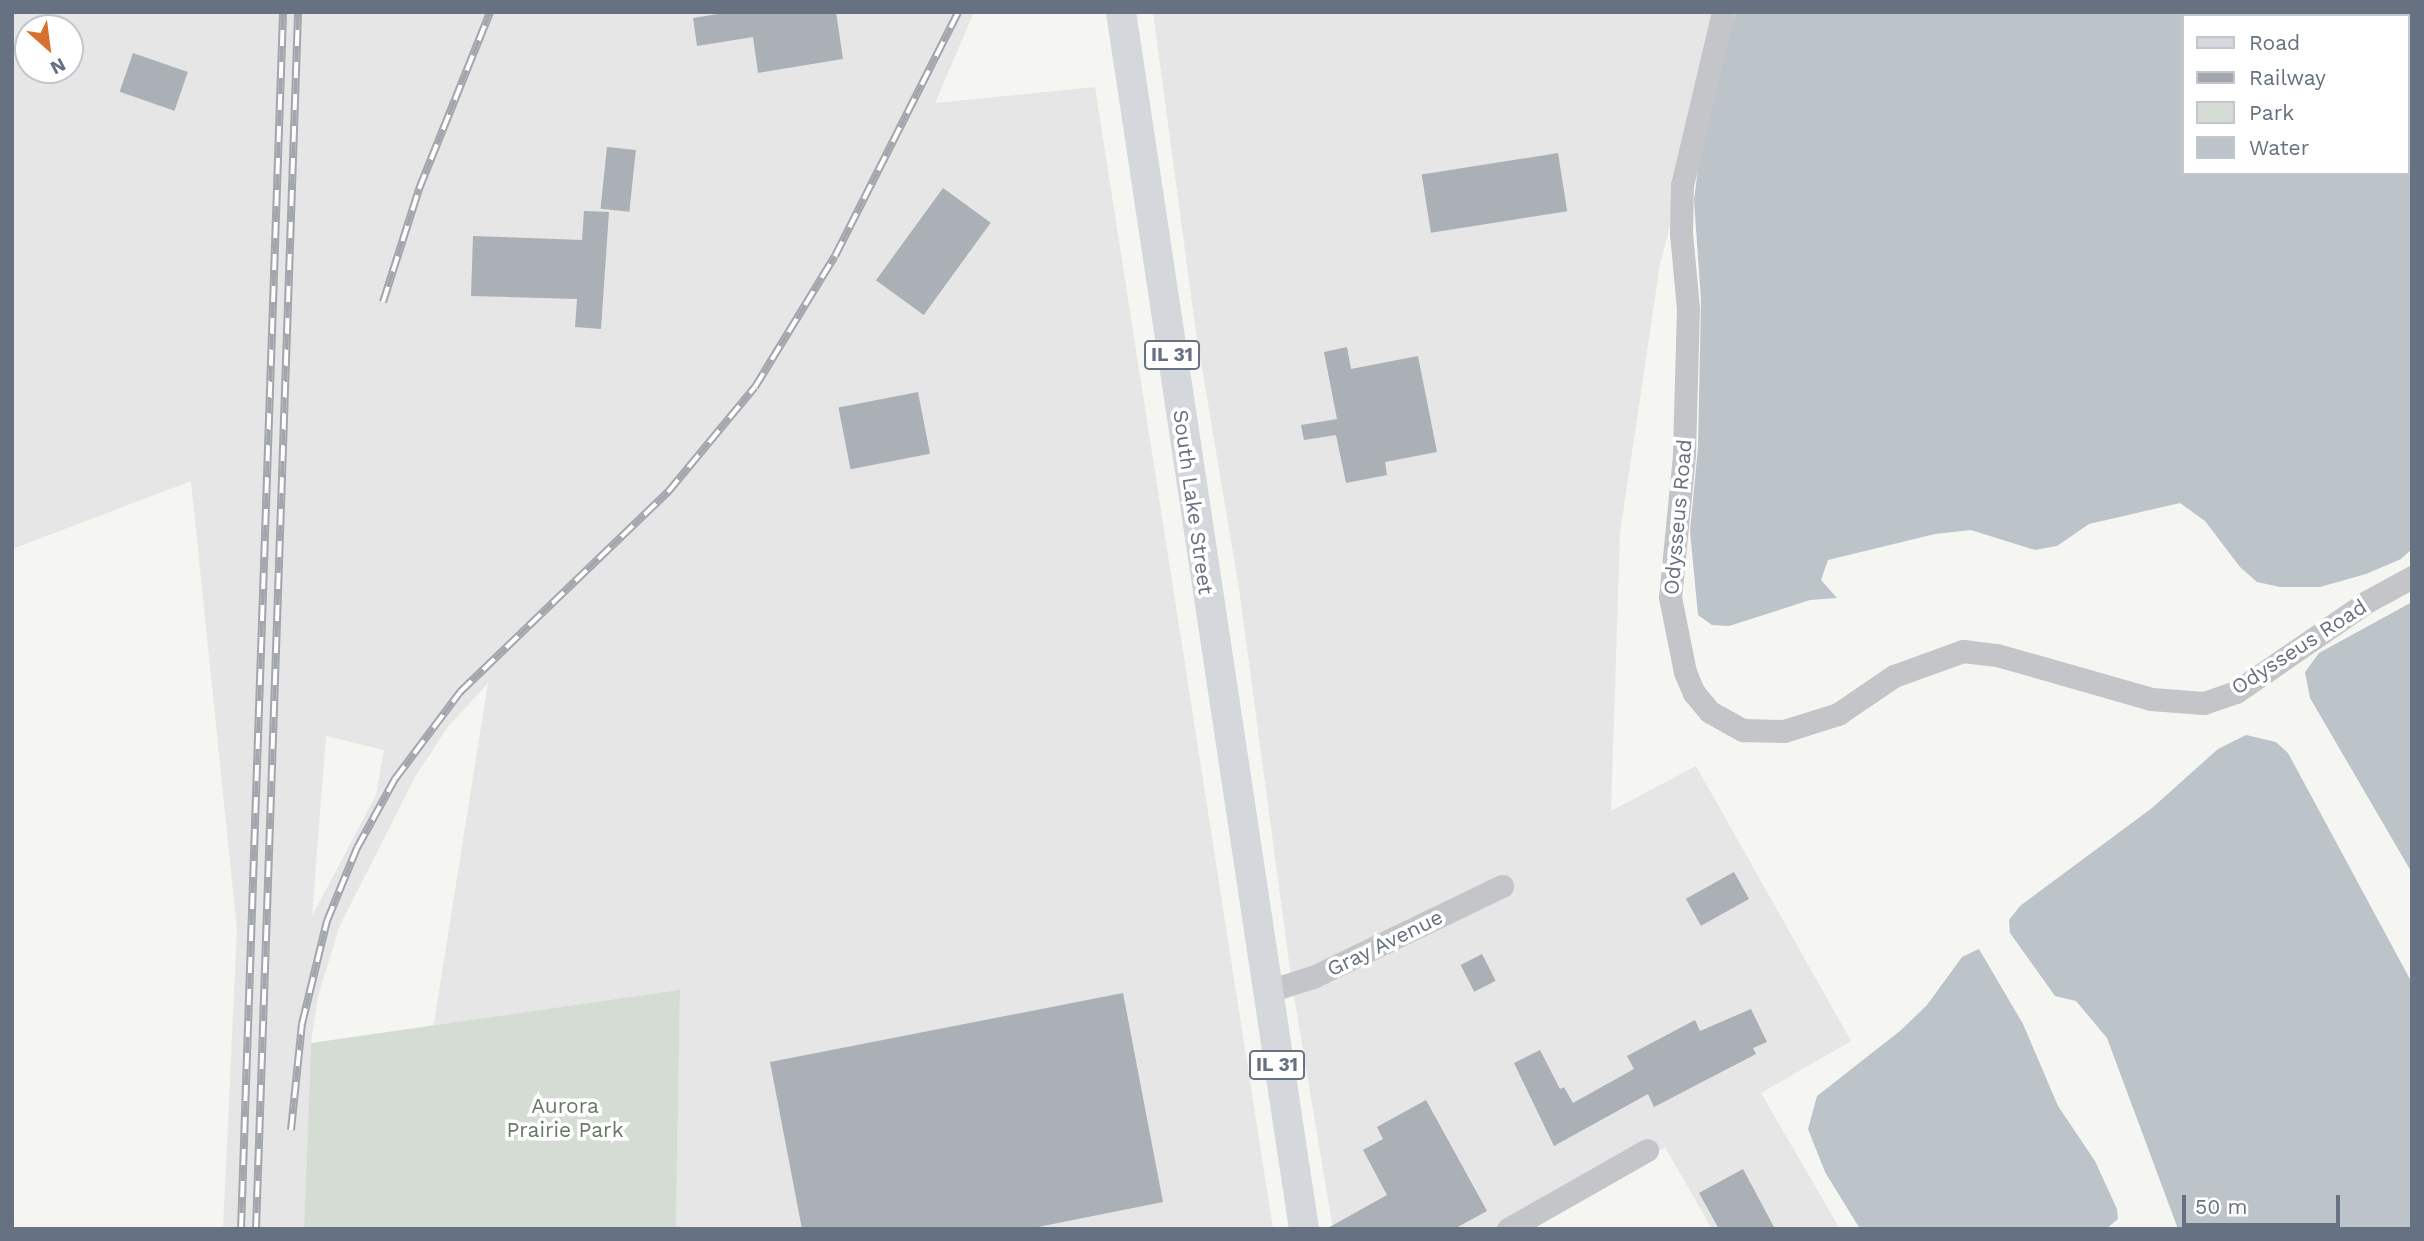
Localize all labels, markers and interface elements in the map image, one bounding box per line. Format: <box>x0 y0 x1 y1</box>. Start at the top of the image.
north arrow <box>14 14 84 84</box>
legend <box>2182 14 2410 175</box>
text: Road <box>2249 30 2300 55</box>
text: N <box>47 53 70 80</box>
text: Railway <box>2249 65 2326 90</box>
text: Park <box>2249 100 2294 125</box>
text: Water <box>2249 135 2309 160</box>
road number: IL 31 <box>1142 340 1202 370</box>
street label: South Lake Street <box>1168 408 1218 596</box>
street label: Odysseus Road <box>1659 438 1697 596</box>
street label: Odysseus Road <box>2227 594 2371 700</box>
street label: Gray Avenue <box>1322 904 1448 982</box>
road number: IL 31 <box>1247 1050 1307 1080</box>
park label: Aurora Prairie Park <box>506 1093 624 1143</box>
scale bar <box>2186 1182 2344 1226</box>
text: 50 m <box>2195 1194 2247 1219</box>

